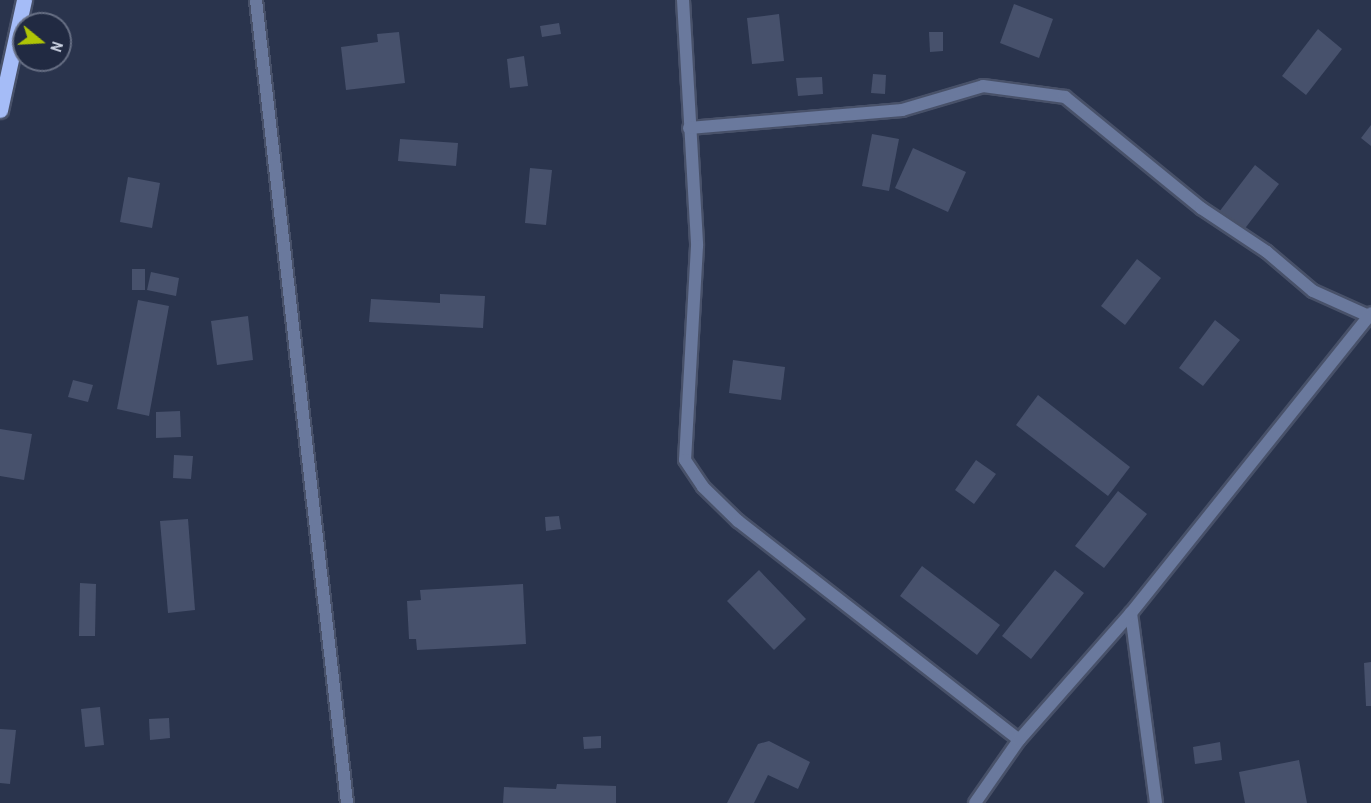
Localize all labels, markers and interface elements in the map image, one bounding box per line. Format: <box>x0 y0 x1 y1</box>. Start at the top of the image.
north arrow <box>12 12 72 72</box>
text: N <box>45 39 69 55</box>

